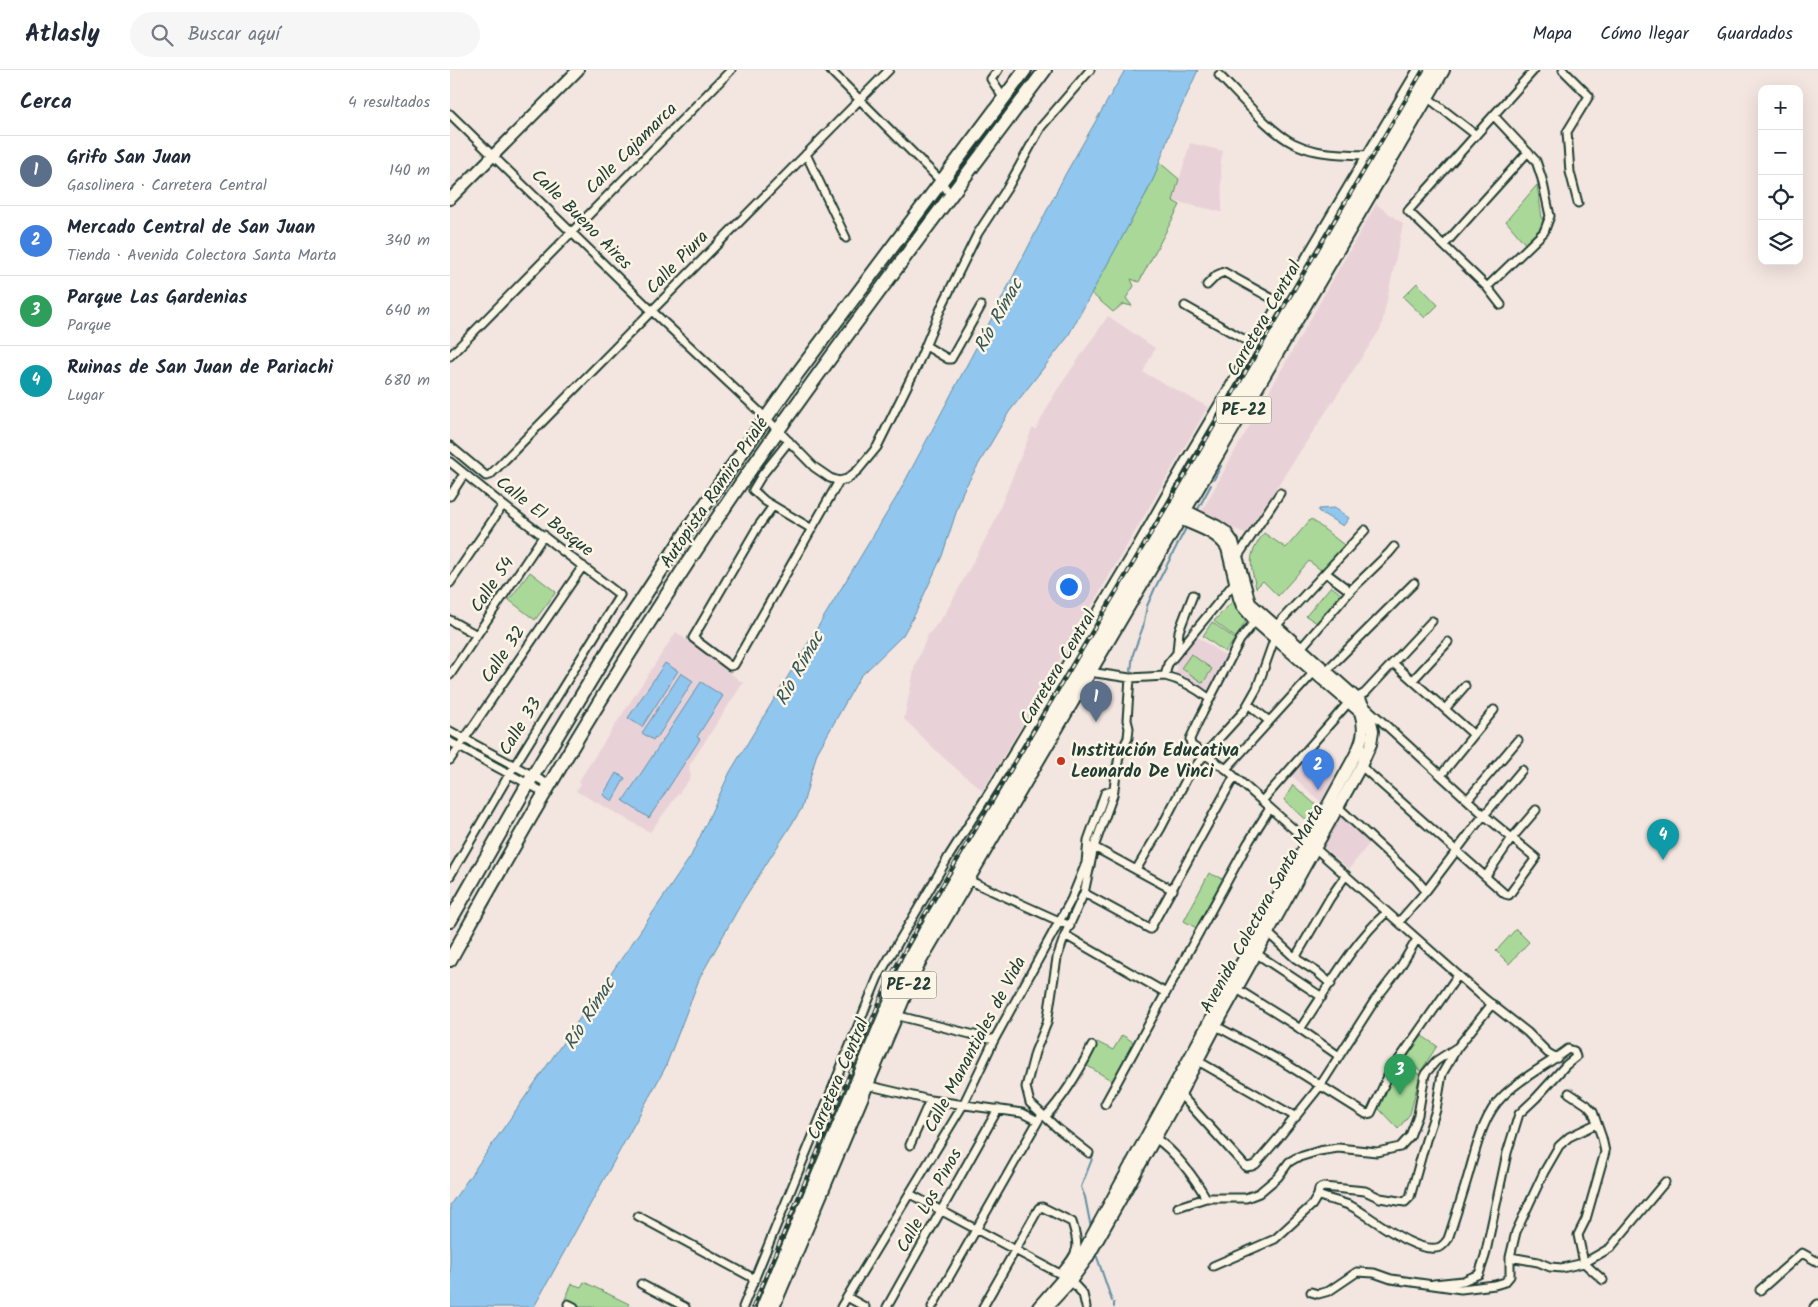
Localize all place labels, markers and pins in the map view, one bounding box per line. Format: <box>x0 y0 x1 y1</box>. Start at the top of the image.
pin: 1 <box>1080 681 1112 722</box>
place label: Institución Educativa Leonardo De Vinci <box>1071 737 1239 787</box>
pin: 2 <box>1302 749 1334 790</box>
marker: Institución Educativa Leonardo De Vinci <box>1055 755 1067 767</box>
pin: 4 <box>1647 819 1679 860</box>
pin: 3 <box>1384 1054 1416 1095</box>

